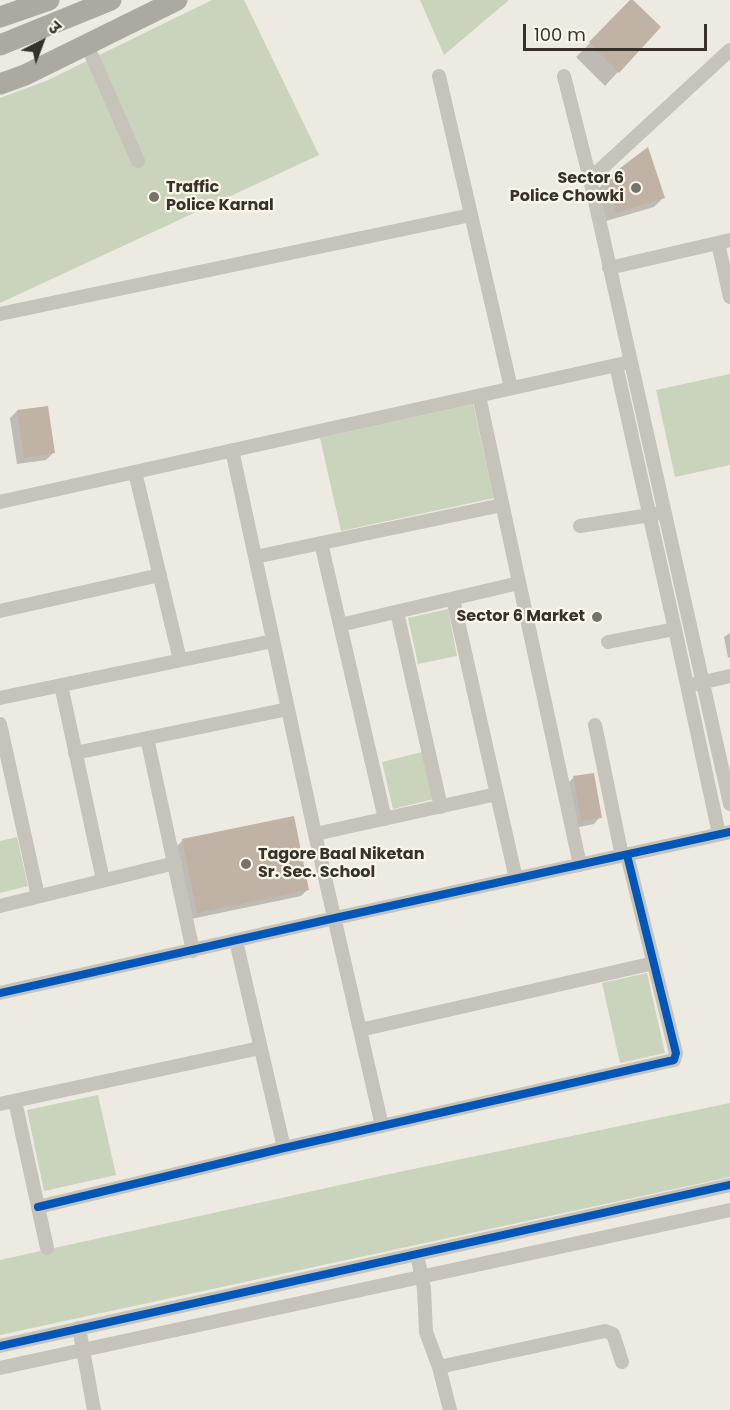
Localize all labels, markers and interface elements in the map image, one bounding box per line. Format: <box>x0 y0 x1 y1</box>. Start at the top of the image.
north arrow <box>12 12 72 72</box>
scale bar <box>526 12 710 50</box>
text: उ <box>43 17 65 40</box>
text: 100 m <box>534 22 586 47</box>
place label: Sector 6 Police Chowki <box>510 169 624 207</box>
place label: Traffic Police Karnal <box>166 178 274 216</box>
marker: Sector 6 Police Chowki <box>629 181 643 195</box>
marker: Traffic Police Karnal <box>147 190 161 204</box>
place label: Sector 6 Market <box>456 607 585 627</box>
marker: Sector 6 Market <box>590 610 604 624</box>
place label: Tagore Baal Niketan Sr. Sec. School <box>258 845 424 883</box>
marker: Tagore Baal Niketan Sr. Sec. School <box>239 857 253 871</box>

